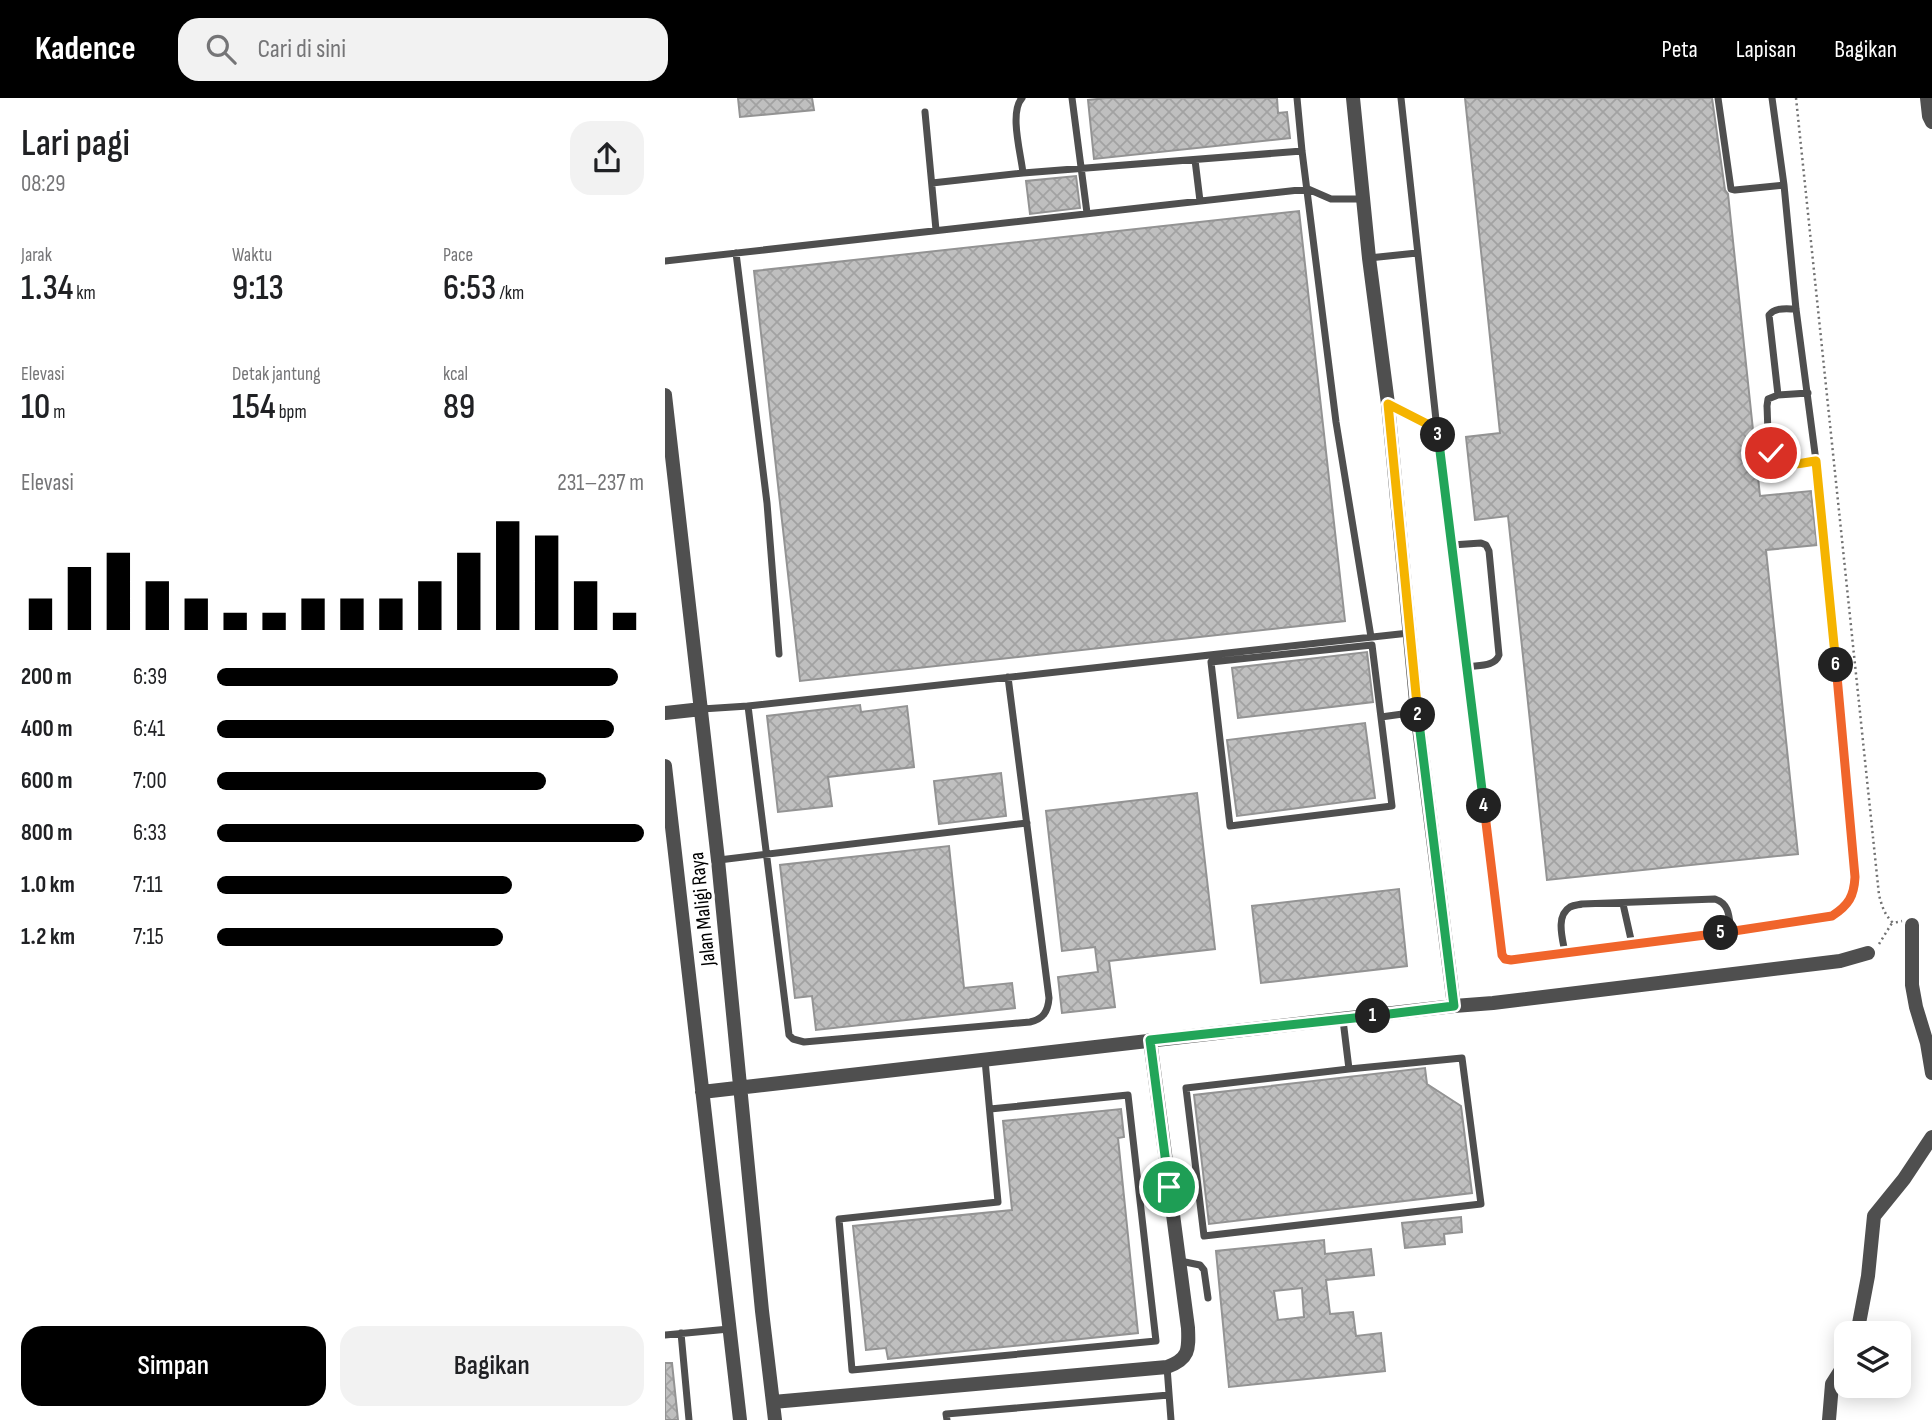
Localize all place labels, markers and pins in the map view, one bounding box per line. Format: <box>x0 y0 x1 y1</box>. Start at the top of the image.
pin: 3 <box>1421 418 1455 452</box>
pin <box>1741 423 1801 483</box>
pin: 6 <box>1819 648 1853 682</box>
pin: 2 <box>1401 698 1435 732</box>
pin: 4 <box>1467 788 1501 824</box>
pin: 5 <box>1703 916 1739 950</box>
pin: 1 <box>1355 998 1391 1034</box>
pin <box>1139 1157 1199 1217</box>

